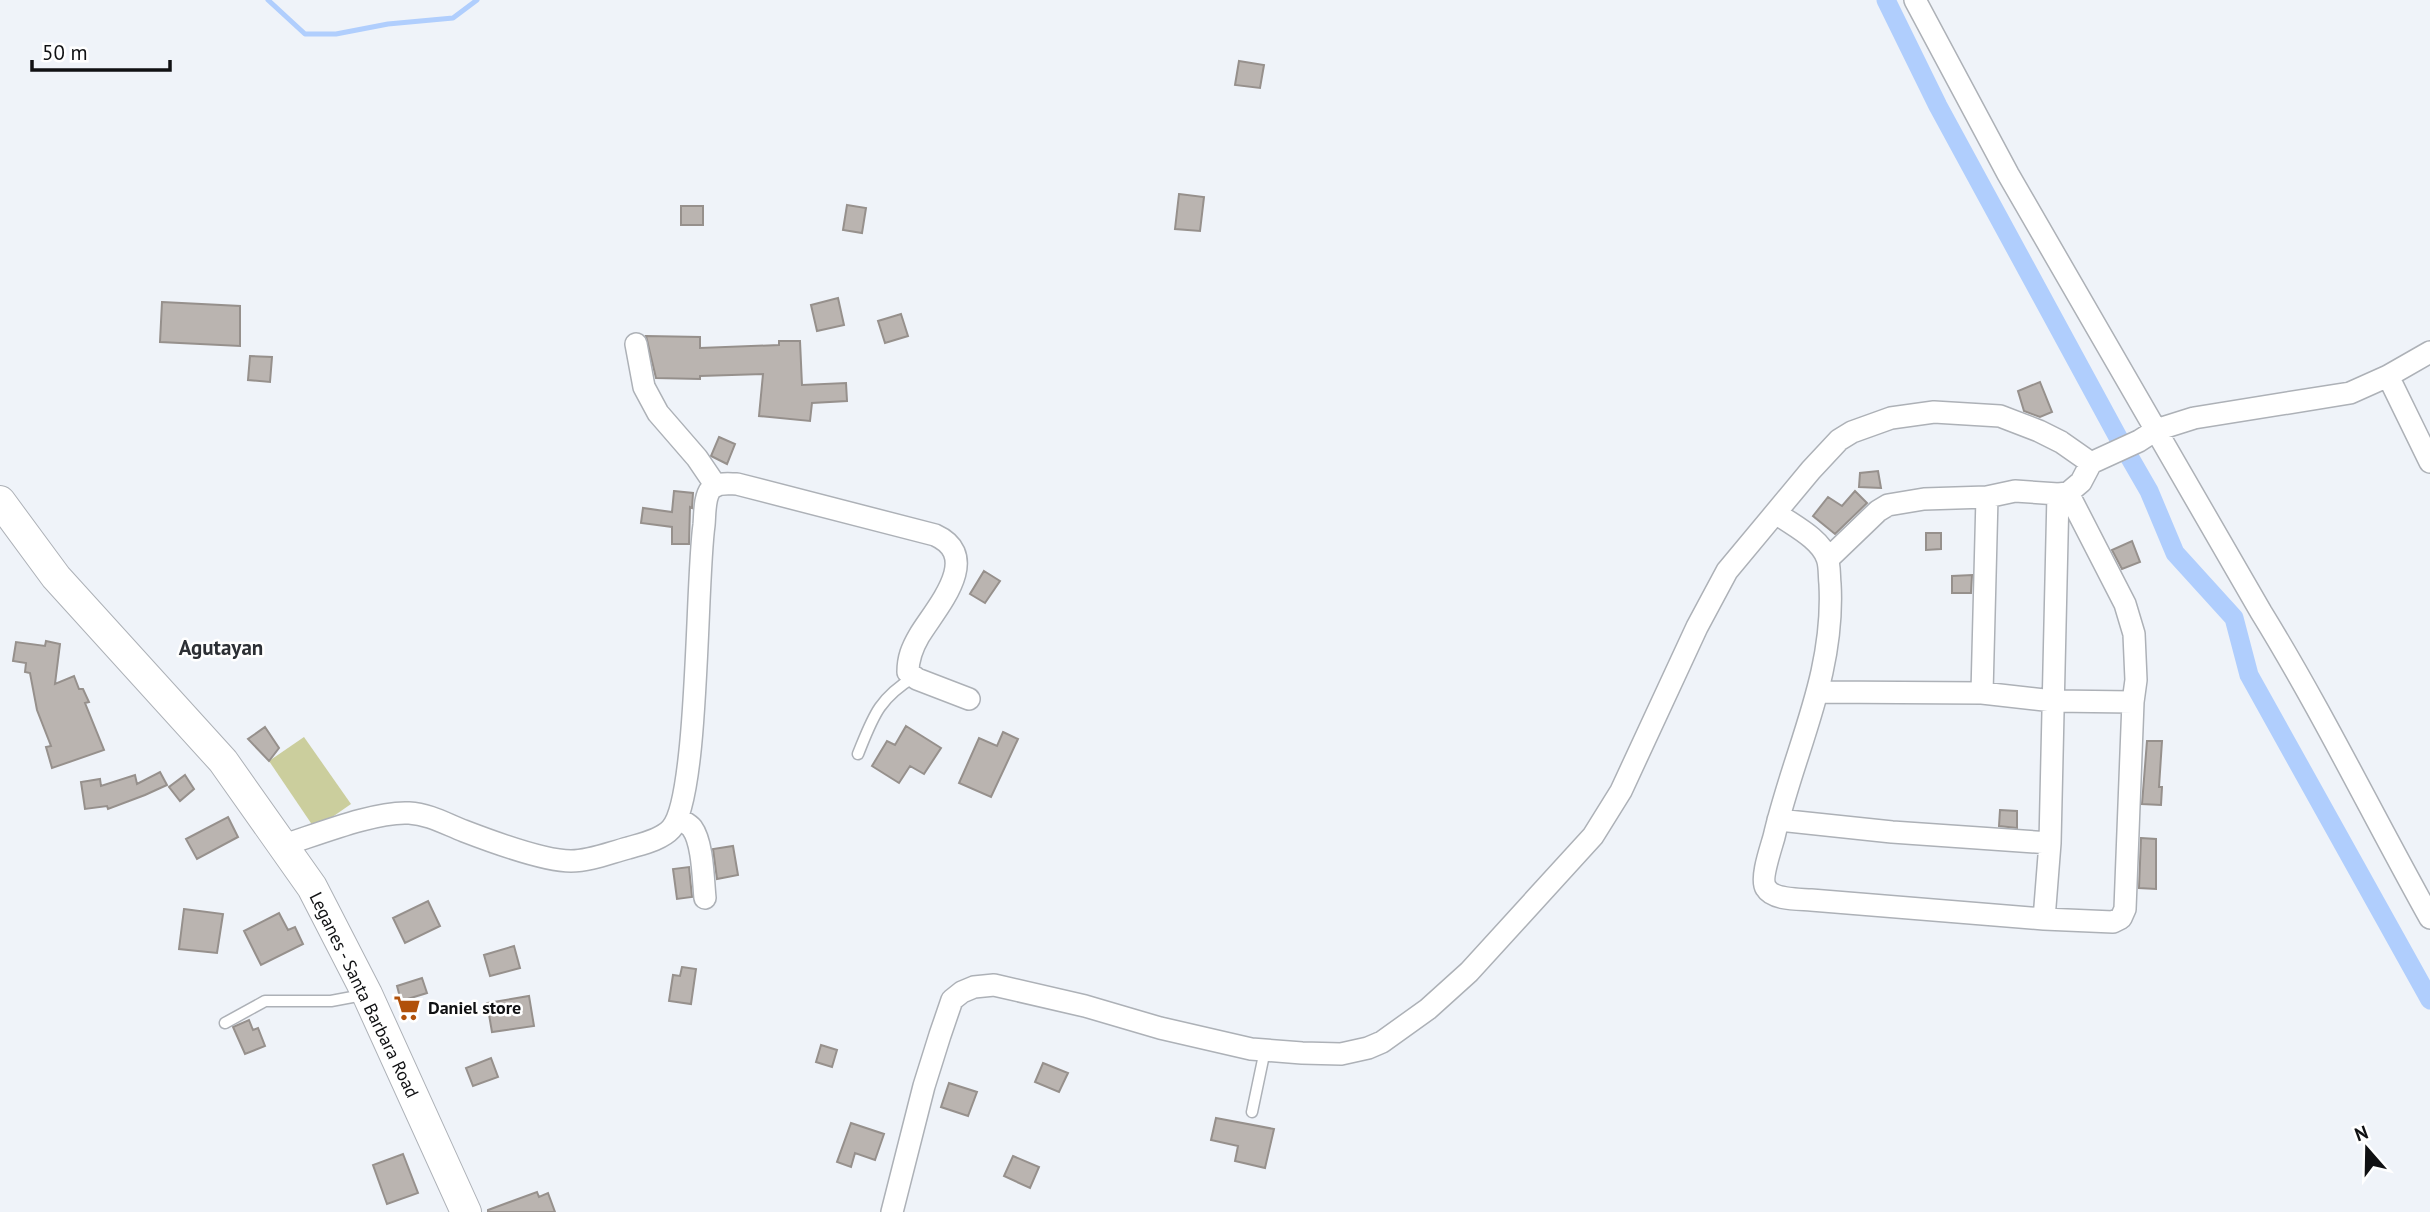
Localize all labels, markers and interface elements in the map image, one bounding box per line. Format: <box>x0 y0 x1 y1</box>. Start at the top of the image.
scale bar <box>32 28 170 72</box>
text: 50 m <box>42 39 88 66</box>
district label: Agutayan <box>179 634 263 661</box>
street label: Leganes - Santa Barbara Road <box>305 888 424 1101</box>
supermarket icon: Daniel store <box>392 993 422 1023</box>
place label: Daniel store <box>428 996 521 1019</box>
north arrow <box>2332 1114 2402 1184</box>
text: N <box>2351 1120 2371 1146</box>

